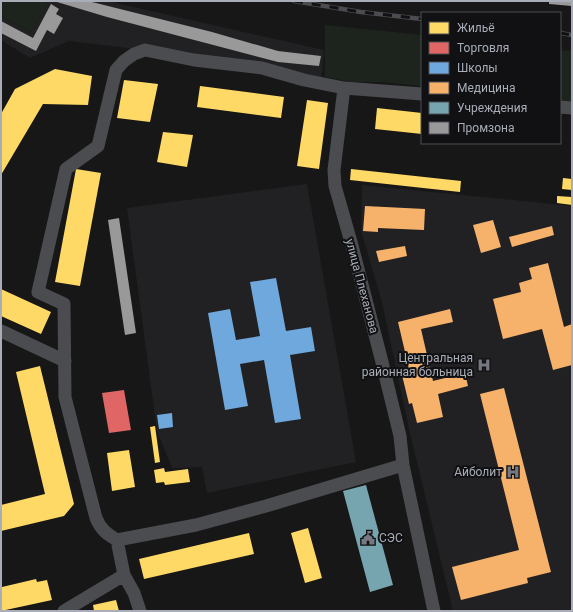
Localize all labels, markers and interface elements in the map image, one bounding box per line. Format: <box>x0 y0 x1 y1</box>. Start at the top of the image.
legend <box>421 12 561 144</box>
text: Жильё <box>457 21 495 35</box>
text: Торговля <box>457 41 509 55</box>
text: Школы <box>457 61 498 75</box>
text: Медицина <box>457 81 516 95</box>
text: Учреждения <box>457 101 527 115</box>
text: Промзона <box>457 121 514 135</box>
street label: улица Плеханова <box>343 237 381 335</box>
place label: Центральная районная больница <box>362 351 473 379</box>
hospital icon: Центральная районная больница <box>476 357 492 373</box>
hospital icon: Айболит <box>505 464 521 480</box>
place label: Айболит <box>454 465 502 479</box>
public building icon: СЭС <box>360 530 376 546</box>
place label: СЭС <box>379 531 403 545</box>

